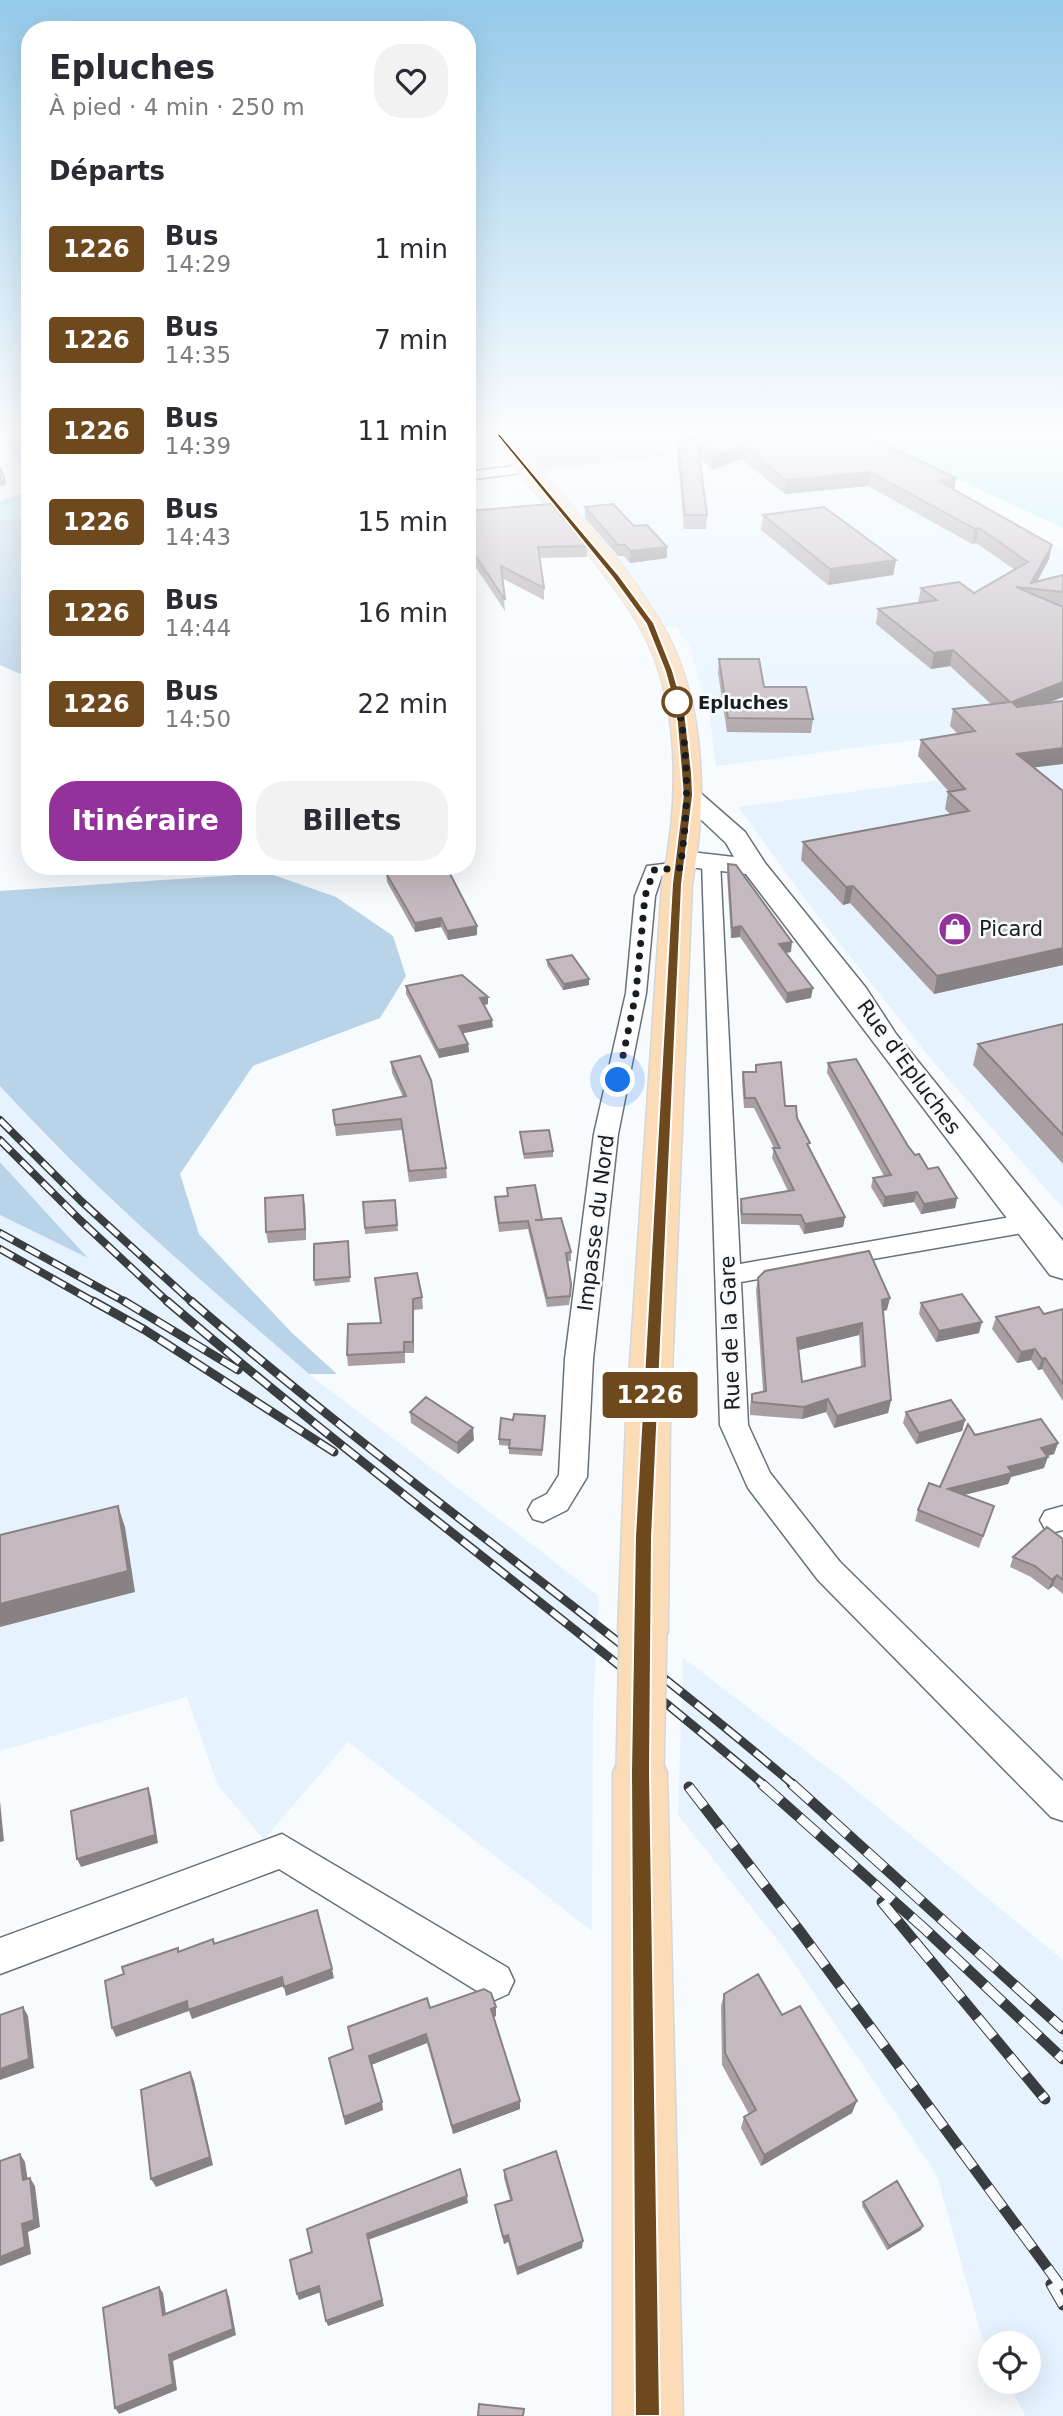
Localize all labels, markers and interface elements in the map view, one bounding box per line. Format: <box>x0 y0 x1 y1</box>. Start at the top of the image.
button: heart <box>374 44 448 118</box>
text: Epluches <box>49 48 215 87</box>
text: À pied · 4 min · 250 m <box>49 94 305 120</box>
text: Départs <box>49 156 165 186</box>
text: Bus <box>165 221 219 251</box>
text: 1 min <box>374 234 448 264</box>
text: 1226 <box>63 235 130 263</box>
text: 14:29 <box>165 251 231 277</box>
text: Bus <box>165 312 219 342</box>
text: 7 min <box>374 325 448 355</box>
text: 1226 <box>63 326 130 354</box>
text: 14:35 <box>165 342 231 368</box>
text: Bus <box>165 403 219 433</box>
text: 11 min <box>358 416 448 446</box>
text: 1226 <box>63 417 130 445</box>
text: 14:39 <box>165 433 231 459</box>
text: Bus <box>165 494 219 524</box>
text: 15 min <box>358 507 448 537</box>
text: 1226 <box>63 508 130 536</box>
text: 14:43 <box>165 524 231 550</box>
text: Bus <box>165 585 219 615</box>
text: 16 min <box>358 598 448 628</box>
text: 1226 <box>63 599 130 627</box>
text: 14:44 <box>165 615 231 641</box>
text: Bus <box>165 676 219 706</box>
marker: Epluches <box>662 687 692 717</box>
text: 22 min <box>358 689 448 719</box>
text: 1226 <box>63 690 130 718</box>
place label: Epluches <box>698 692 789 713</box>
text: 14:50 <box>165 706 231 732</box>
button: Itinéraire <box>49 781 242 861</box>
button: Billets <box>256 781 448 861</box>
shop icon: Picard <box>936 910 974 948</box>
place label: Picard <box>979 917 1043 941</box>
street label: Rue d'Epluches <box>852 995 966 1139</box>
your location <box>600 1062 635 1097</box>
street label: Impasse du Nord <box>573 1133 619 1313</box>
street label: Rue de la Gare <box>715 1255 745 1411</box>
line badge: 1226 <box>601 1372 699 1418</box>
text: 1226 <box>617 1381 683 1409</box>
map controls <box>978 2331 1041 2394</box>
button: locate <box>978 2331 1041 2394</box>

